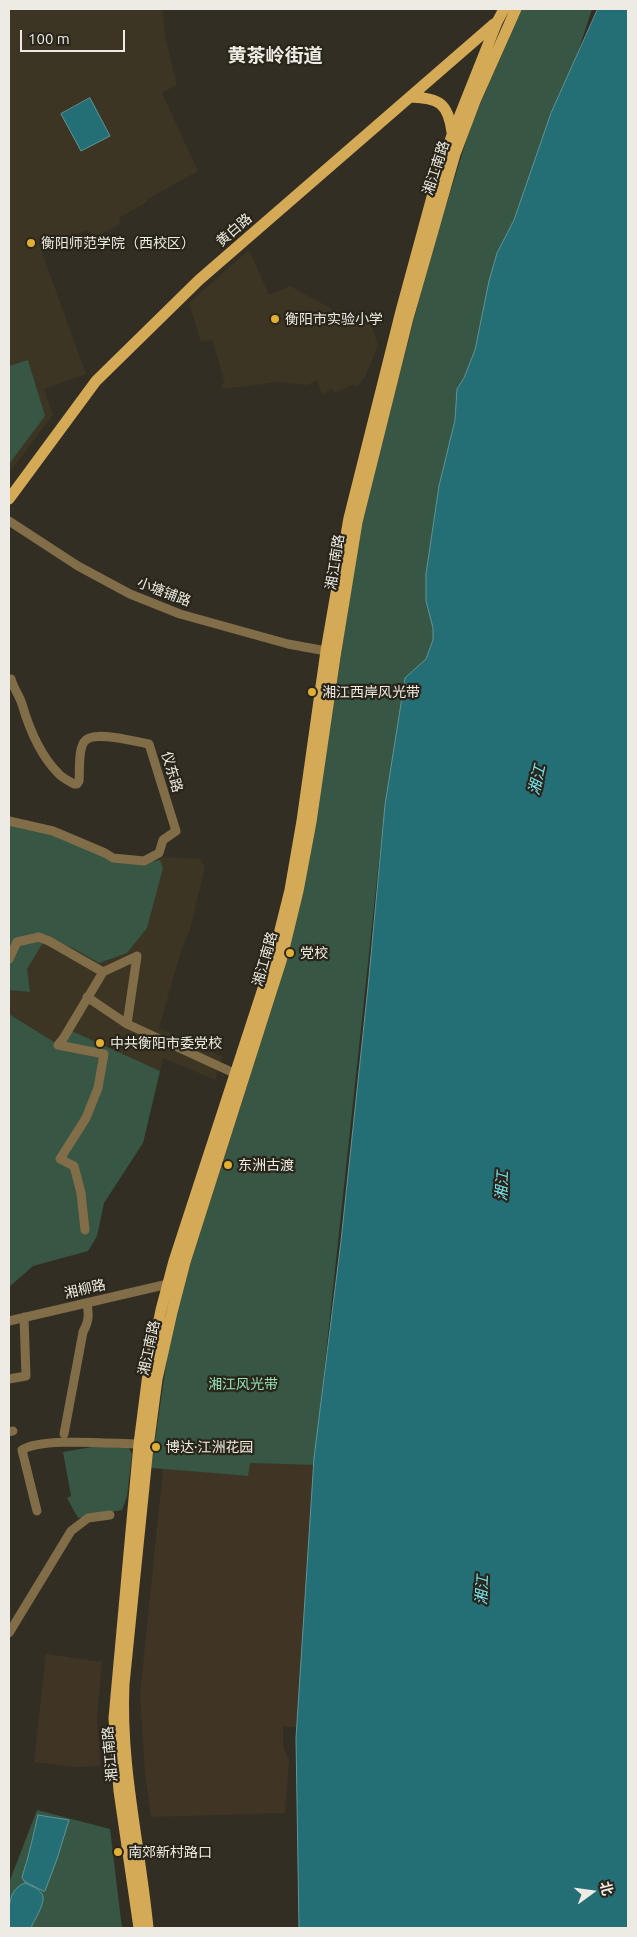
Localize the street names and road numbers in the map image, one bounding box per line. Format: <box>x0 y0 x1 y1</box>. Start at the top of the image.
street label: 湘江南路 <box>419 139 453 197</box>
street label: 黄白路 <box>213 210 255 250</box>
street label: 湘江南路 <box>322 533 348 591</box>
street label: 小塘铺路 <box>135 574 193 610</box>
street label: 仪东路 <box>158 749 186 795</box>
street label: 湘江南路 <box>249 930 281 988</box>
street label: 湘柳路 <box>63 1276 107 1302</box>
street label: 湘江南路 <box>135 1319 163 1377</box>
street label: 湘江南路 <box>99 1725 121 1783</box>

